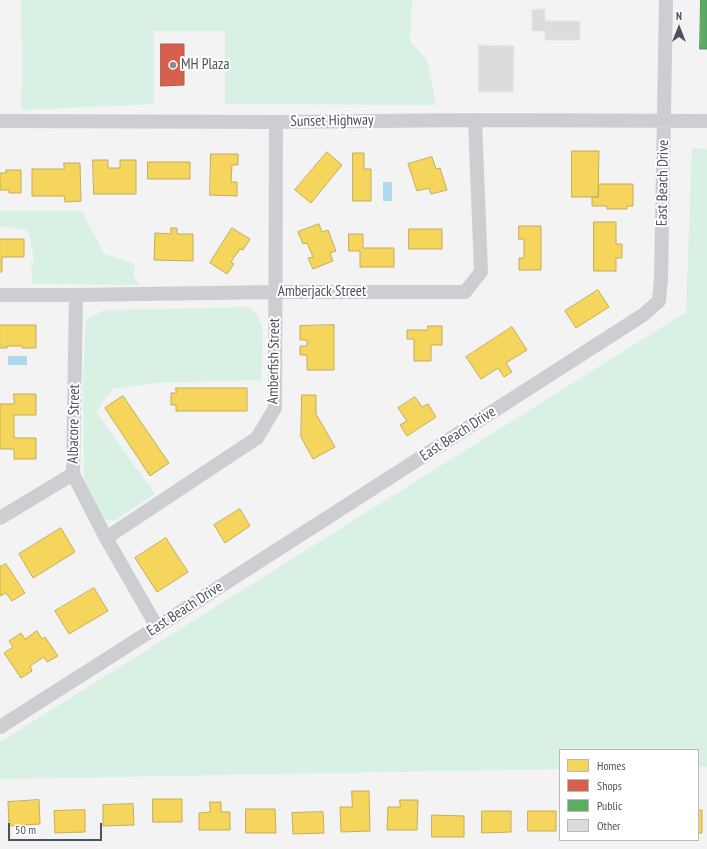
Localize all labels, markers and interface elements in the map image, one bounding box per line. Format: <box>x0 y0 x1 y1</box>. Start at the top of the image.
north arrow <box>659 8 699 48</box>
text: N <box>676 9 682 23</box>
place label: MH Plaza <box>181 56 229 74</box>
marker: MH Plaza <box>168 60 178 70</box>
street label: Sunset Highway <box>290 111 374 131</box>
street label: East Beach Drive <box>653 140 673 226</box>
street label: Amberjack Street <box>278 283 366 301</box>
street label: Amberfish Street <box>264 318 284 404</box>
street label: Albacore Street <box>64 384 84 464</box>
street label: East Beach Drive <box>417 403 499 465</box>
street label: East Beach Drive <box>144 578 226 640</box>
legend <box>559 749 699 841</box>
text: Homes <box>597 758 625 773</box>
text: Shops <box>597 778 622 793</box>
text: Public <box>597 798 622 813</box>
scale bar <box>10 815 104 841</box>
text: Other <box>597 818 620 833</box>
text: 50 m <box>15 822 36 837</box>

